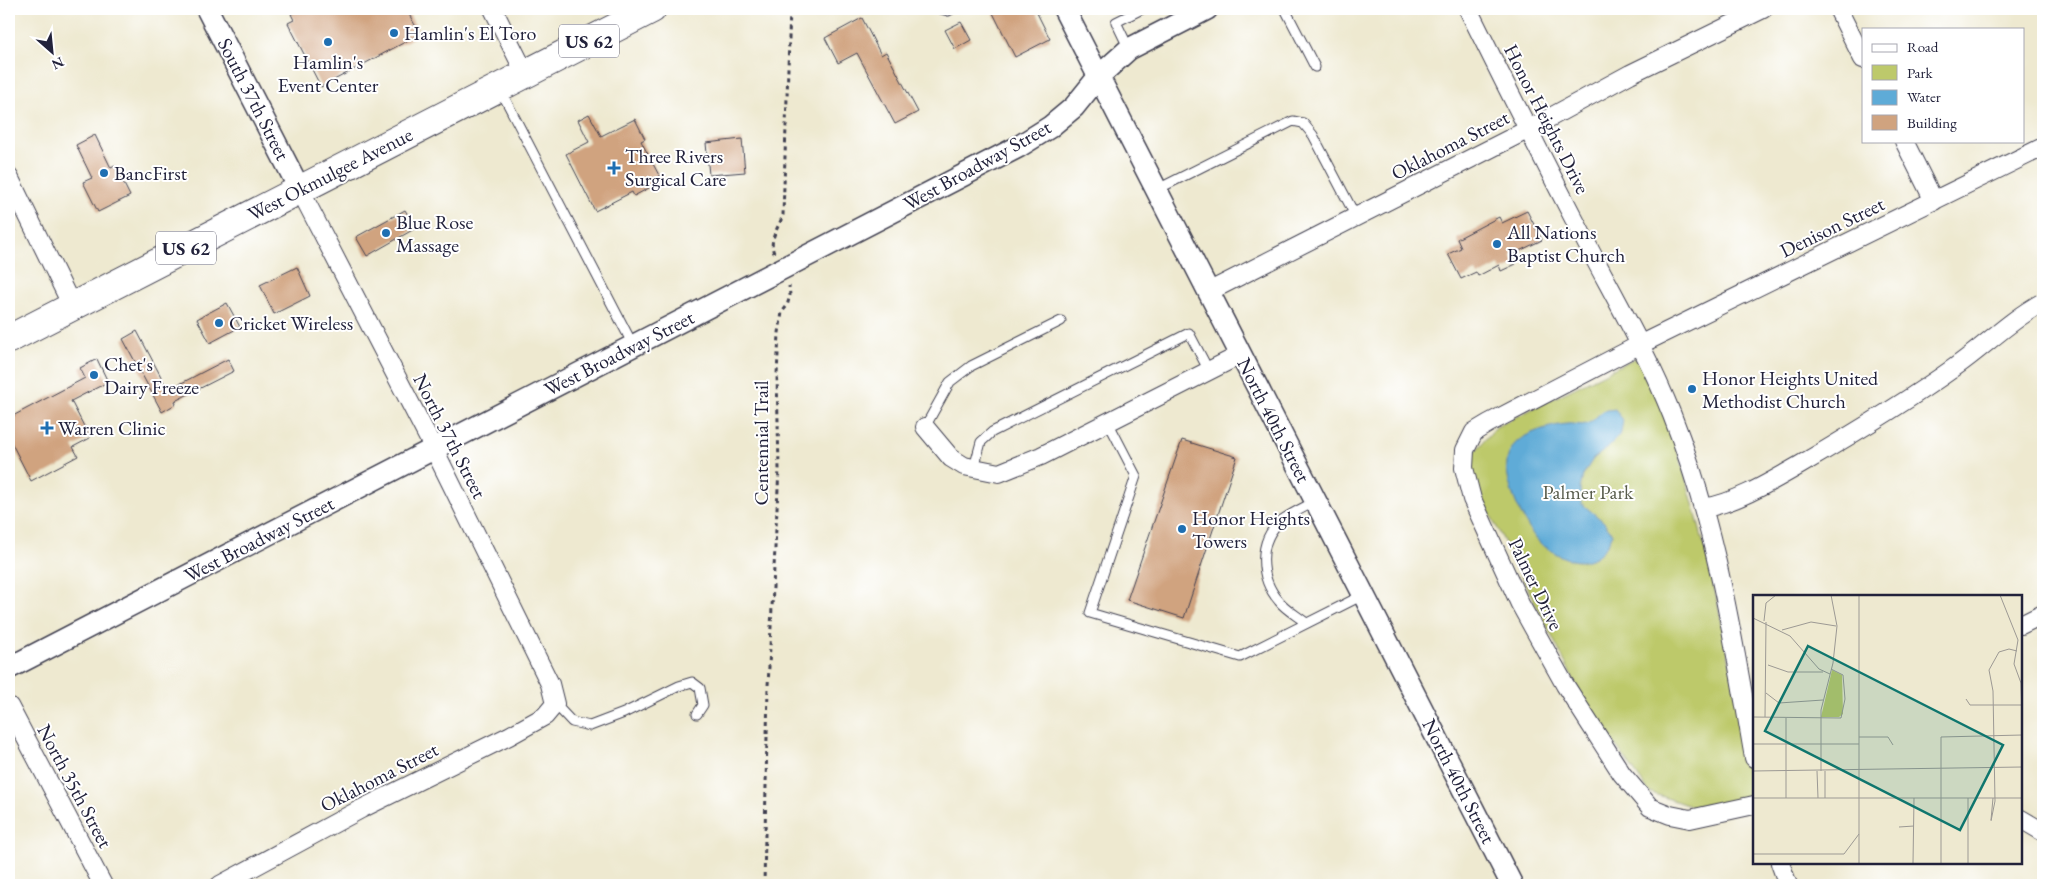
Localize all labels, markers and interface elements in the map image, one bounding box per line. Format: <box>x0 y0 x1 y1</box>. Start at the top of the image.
place label: Hamlin's El Toro <box>404 20 536 46</box>
road number: US 62 <box>559 24 619 58</box>
marker: Hamlin's El Toro <box>388 27 400 39</box>
north arrow <box>28 28 78 78</box>
legend <box>1862 28 2024 142</box>
street label: South 37th Street <box>212 33 296 165</box>
marker: Hamlin's Event Center <box>322 36 334 48</box>
text: Road <box>1907 37 1939 56</box>
street label: Honor Heights Drive <box>1498 40 1596 198</box>
place label: Hamlin's Event Center <box>278 49 379 98</box>
text: N <box>48 53 67 74</box>
text: Park <box>1907 63 1934 82</box>
text: Water <box>1907 87 1941 106</box>
street label: Oklahoma Street <box>1387 104 1514 186</box>
street label: West Broadway Street <box>899 113 1056 216</box>
text: Building <box>1907 113 1957 132</box>
street label: West Okmulgee Avenue <box>243 121 417 227</box>
place label: Three Rivers Surgical Care <box>625 143 727 192</box>
place label: BancFirst <box>114 160 188 186</box>
marker: Three Rivers Surgical Care <box>607 161 621 175</box>
marker: BancFirst <box>98 167 110 179</box>
street label: Denison Street <box>1775 190 1889 263</box>
place label: Blue Rose Massage <box>396 209 473 258</box>
place label: All Nations Baptist Church <box>1506 219 1625 268</box>
marker: Blue Rose Massage <box>380 227 392 239</box>
road number: US 62 <box>156 232 216 264</box>
marker: All Nations Baptist Church <box>1491 238 1503 250</box>
street label: West Broadway Street <box>540 304 699 402</box>
place label: Cricket Wireless <box>229 310 353 336</box>
marker: Cricket Wireless <box>213 317 225 329</box>
place label: Chet's Dairy Freeze <box>104 351 199 400</box>
street label: North 40th Street <box>1231 353 1317 487</box>
place label: Honor Heights United Methodist Church <box>1702 365 1879 414</box>
marker: Chet's Dairy Freeze <box>88 369 100 381</box>
street label: North 37th Street <box>407 369 493 503</box>
street label: Centennial Trail <box>748 380 774 506</box>
marker: Honor Heights United Methodist Church <box>1686 383 1698 395</box>
place label: Warren Clinic <box>58 415 166 441</box>
marker: Warren Clinic <box>40 421 54 435</box>
park label: Palmer Park <box>1543 479 1634 505</box>
street label: West Broadway Street <box>180 490 339 588</box>
place label: Honor Heights Towers <box>1192 505 1310 554</box>
marker: Honor Heights Towers <box>1176 523 1188 535</box>
street label: Palmer Drive <box>1502 534 1570 635</box>
inset map <box>1753 595 2022 864</box>
street label: North 40th Street <box>1416 714 1502 848</box>
street label: North 35th Street <box>31 720 119 853</box>
street label: Oklahoma Street <box>316 736 443 818</box>

